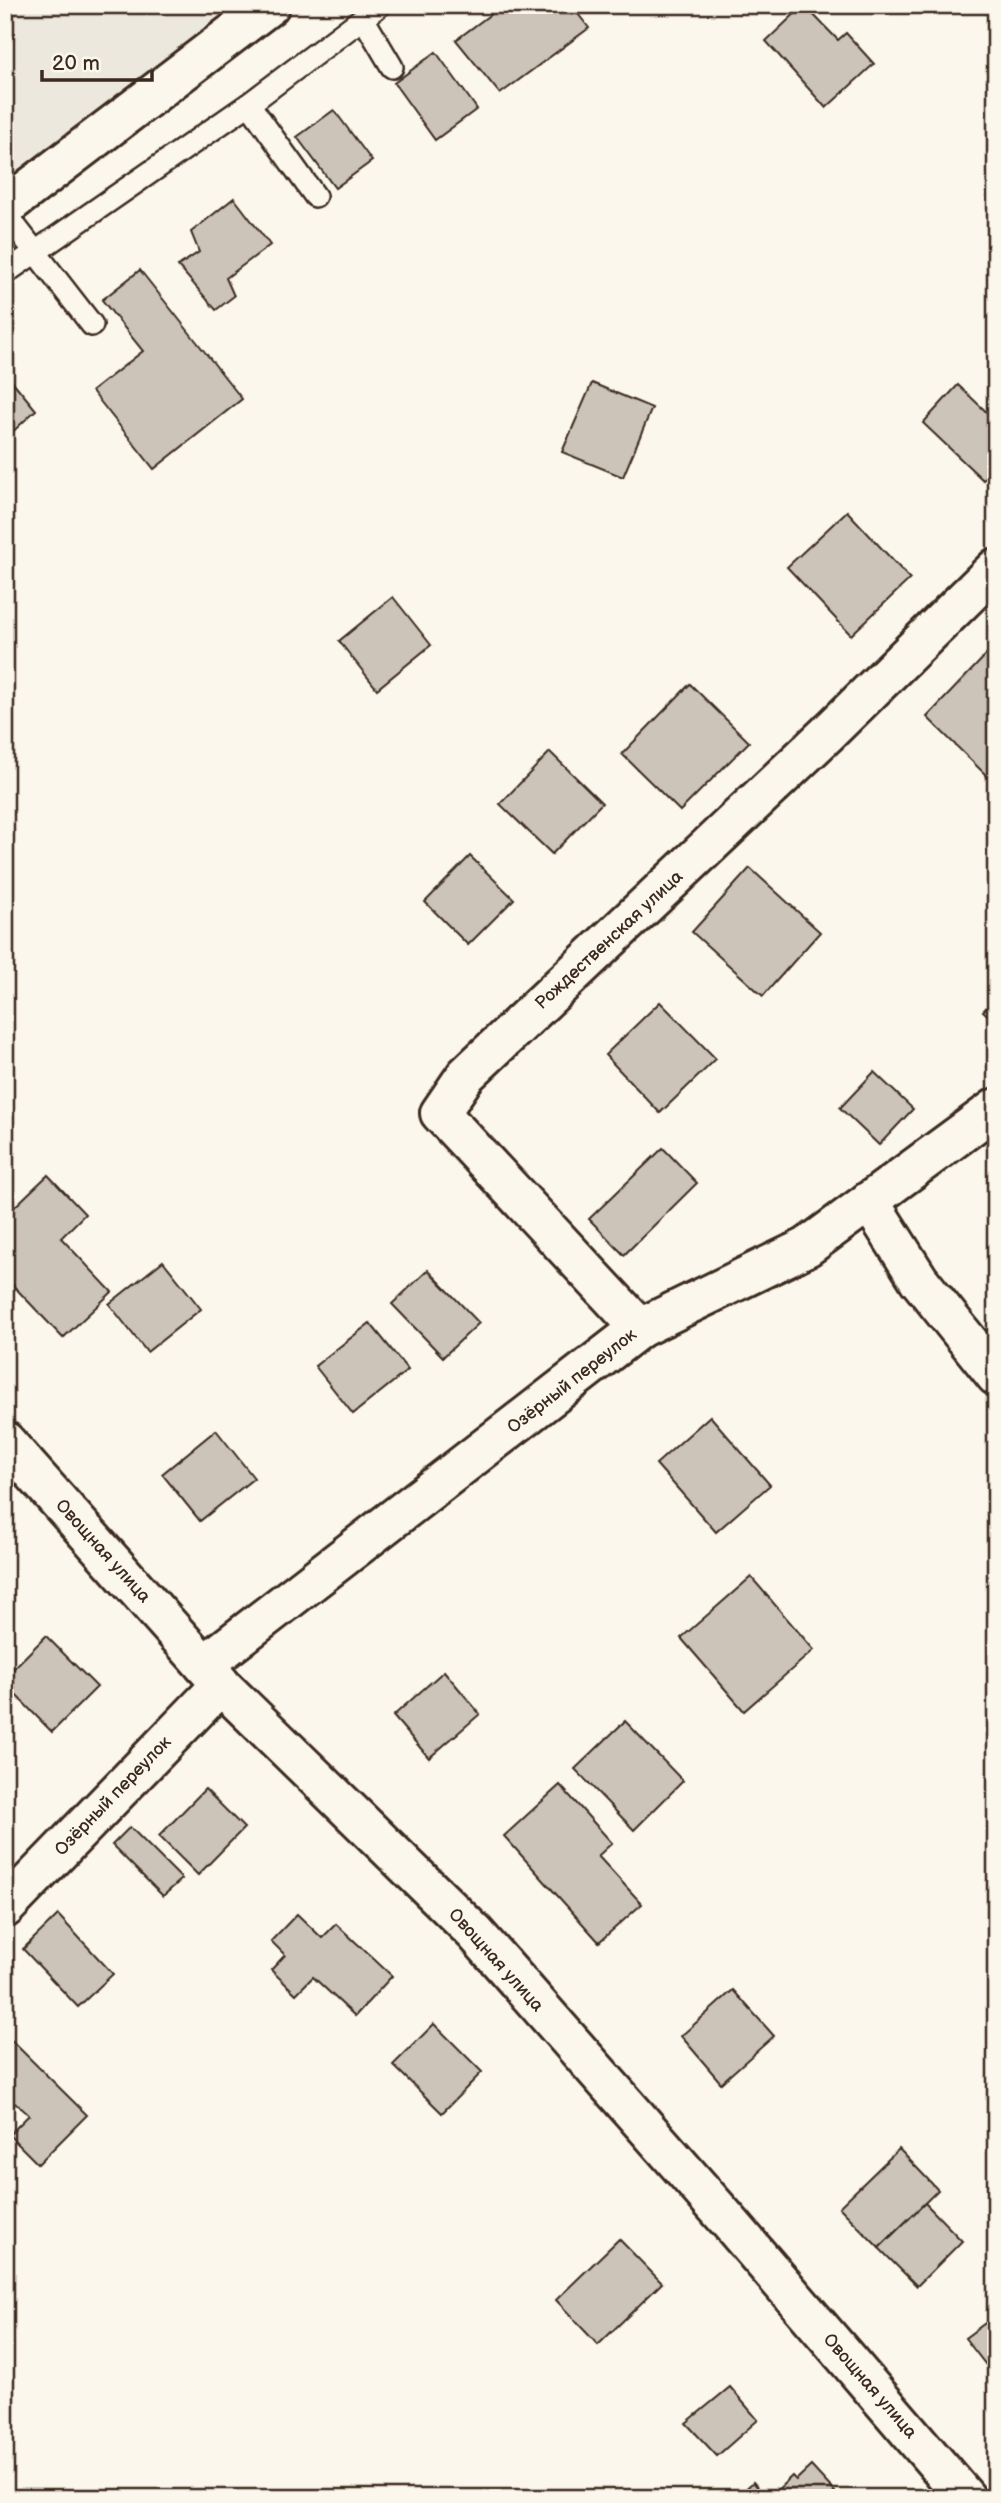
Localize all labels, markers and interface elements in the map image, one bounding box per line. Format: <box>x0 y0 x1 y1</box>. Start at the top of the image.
scale bar <box>42 38 152 82</box>
text: 20 m <box>52 51 100 76</box>
street label: Рождественская улица <box>531 866 687 1014</box>
street label: Озёрный переулок <box>503 1324 641 1438</box>
street label: Овощная улица <box>51 1495 155 1607</box>
street label: Озёрный переулок <box>51 1732 176 1860</box>
street label: Овощная улица <box>444 1904 548 2016</box>
street label: Овощная улица <box>819 2329 921 2443</box>

